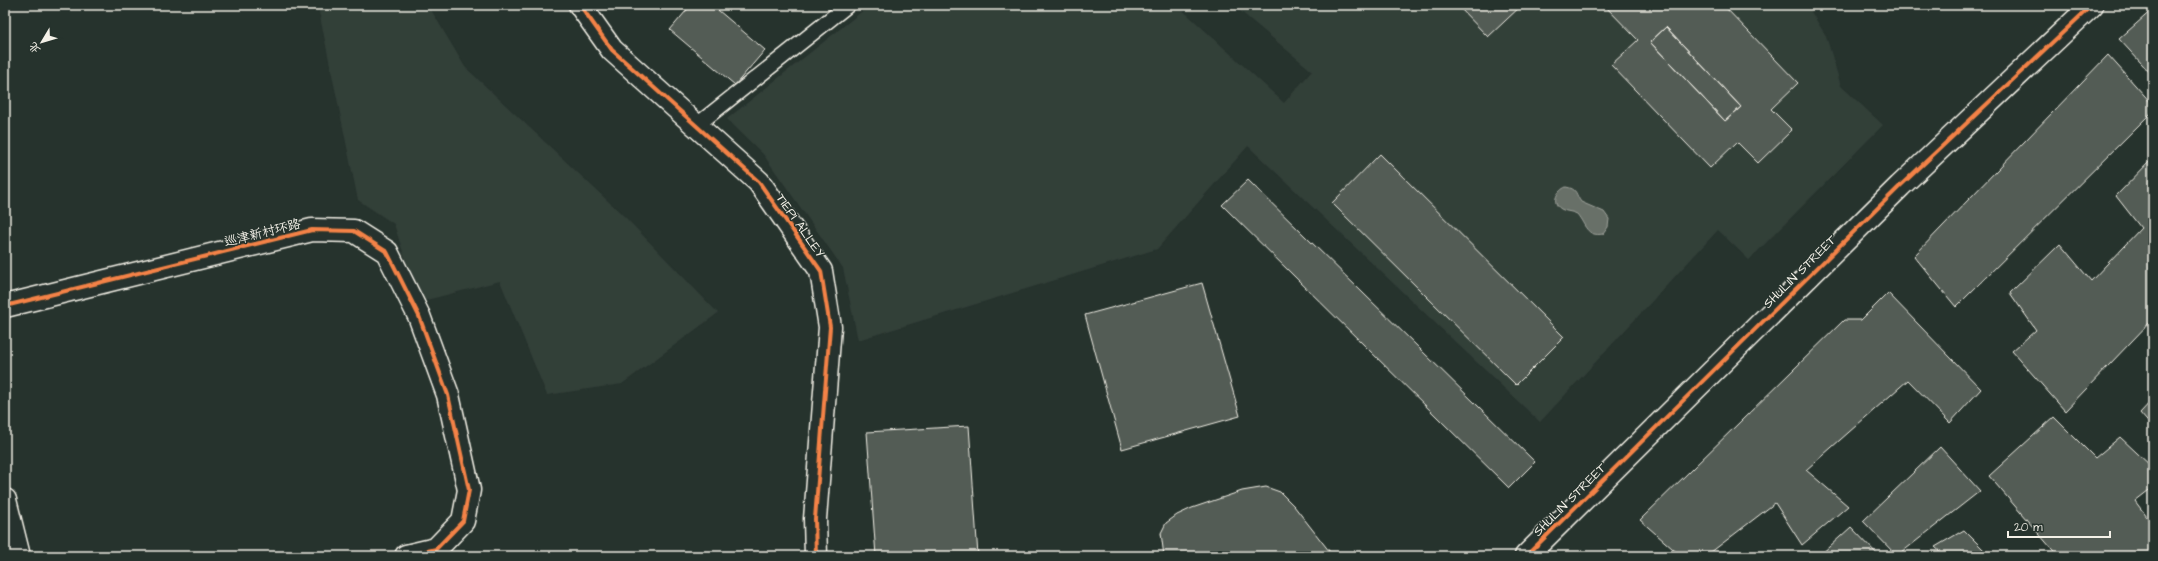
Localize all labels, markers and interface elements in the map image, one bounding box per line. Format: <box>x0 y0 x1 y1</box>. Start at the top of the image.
north arrow <box>22 22 62 62</box>
text: 北 <box>25 39 44 57</box>
street label: TIEPI ALLEY <box>772 190 829 261</box>
street label: 巡津新村环路 <box>222 215 302 251</box>
street label: SHULIN STREET <box>1759 230 1841 312</box>
street label: SHULIN STREET <box>1529 458 1611 540</box>
scale bar <box>2008 513 2110 539</box>
text: 20 m <box>2014 519 2043 536</box>

